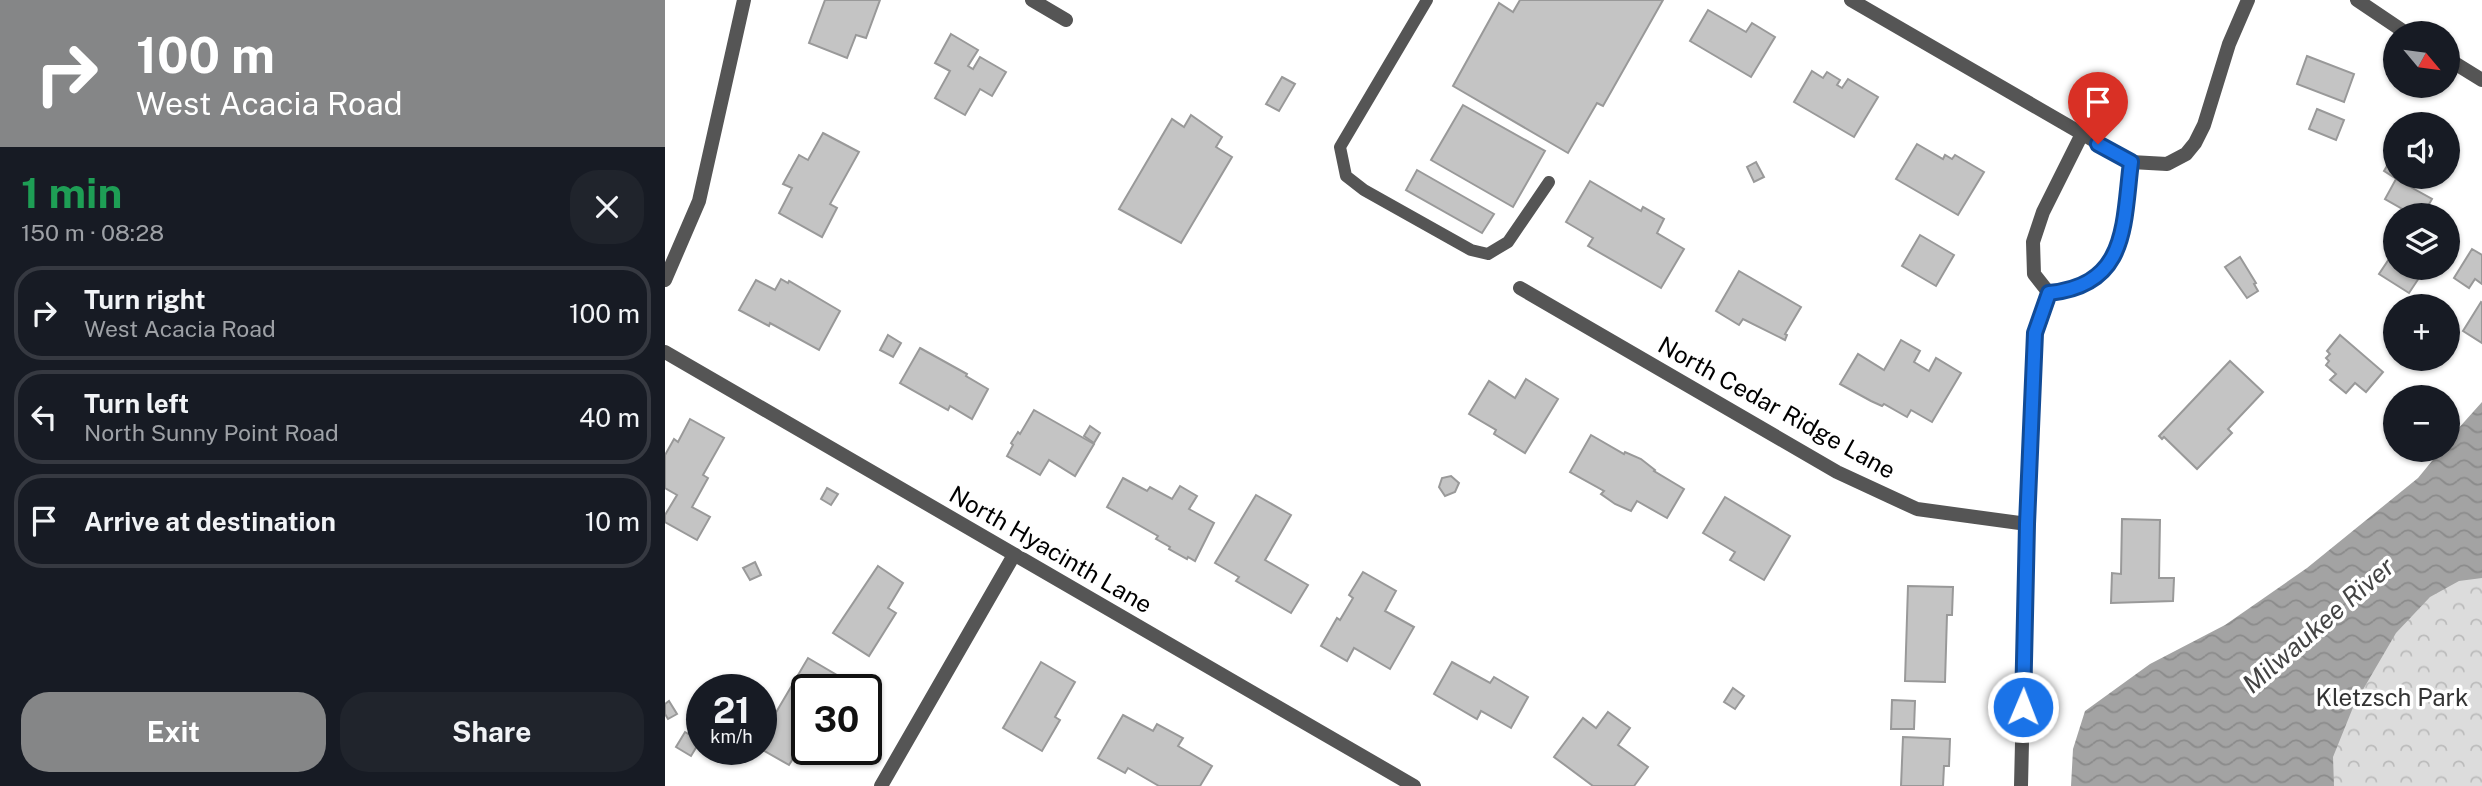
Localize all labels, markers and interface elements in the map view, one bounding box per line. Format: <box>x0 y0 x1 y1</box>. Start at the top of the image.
north arrow <box>2383 21 2461 98</box>
map controls <box>2383 21 2460 462</box>
text: 100 m <box>136 26 275 84</box>
icon: right <box>21 28 112 119</box>
pin <box>2068 72 2128 144</box>
icon: arrive <box>2079 83 2117 121</box>
text: West Acacia Road <box>136 85 403 122</box>
button: sound <box>2383 112 2460 189</box>
text: 1 min <box>21 168 122 217</box>
button: close <box>570 170 644 244</box>
button: layers <box>2383 203 2460 280</box>
text: 150 m · 08:28 <box>21 219 164 246</box>
text: Turn right <box>84 284 206 315</box>
icon: right <box>25 294 63 332</box>
button: + <box>2383 294 2460 371</box>
text: 100 m <box>569 298 640 329</box>
text: West Acacia Road <box>84 315 276 342</box>
street label: North Cedar Ridge Lane <box>1654 330 1900 484</box>
button: − <box>2383 385 2460 462</box>
text: Turn left <box>84 388 189 419</box>
icon: left <box>25 398 63 436</box>
text: 40 m <box>579 402 640 433</box>
text: North Sunny Point Road <box>84 419 339 446</box>
street label: North Hyacinth Lane <box>945 480 1157 618</box>
icon: arrive <box>25 502 63 540</box>
text: Arrive at destination <box>84 506 336 537</box>
text: 10 m <box>585 506 640 537</box>
water label: Milwaukee River <box>2236 551 2400 699</box>
position arrow <box>1986 670 2060 744</box>
speed limit sign: 30 <box>791 674 882 765</box>
park label: Kletzsch Park <box>2316 683 2468 711</box>
text: 21 <box>713 690 750 731</box>
button: Exit <box>21 692 326 772</box>
button: Share <box>340 692 644 772</box>
text: km/h <box>710 726 753 747</box>

